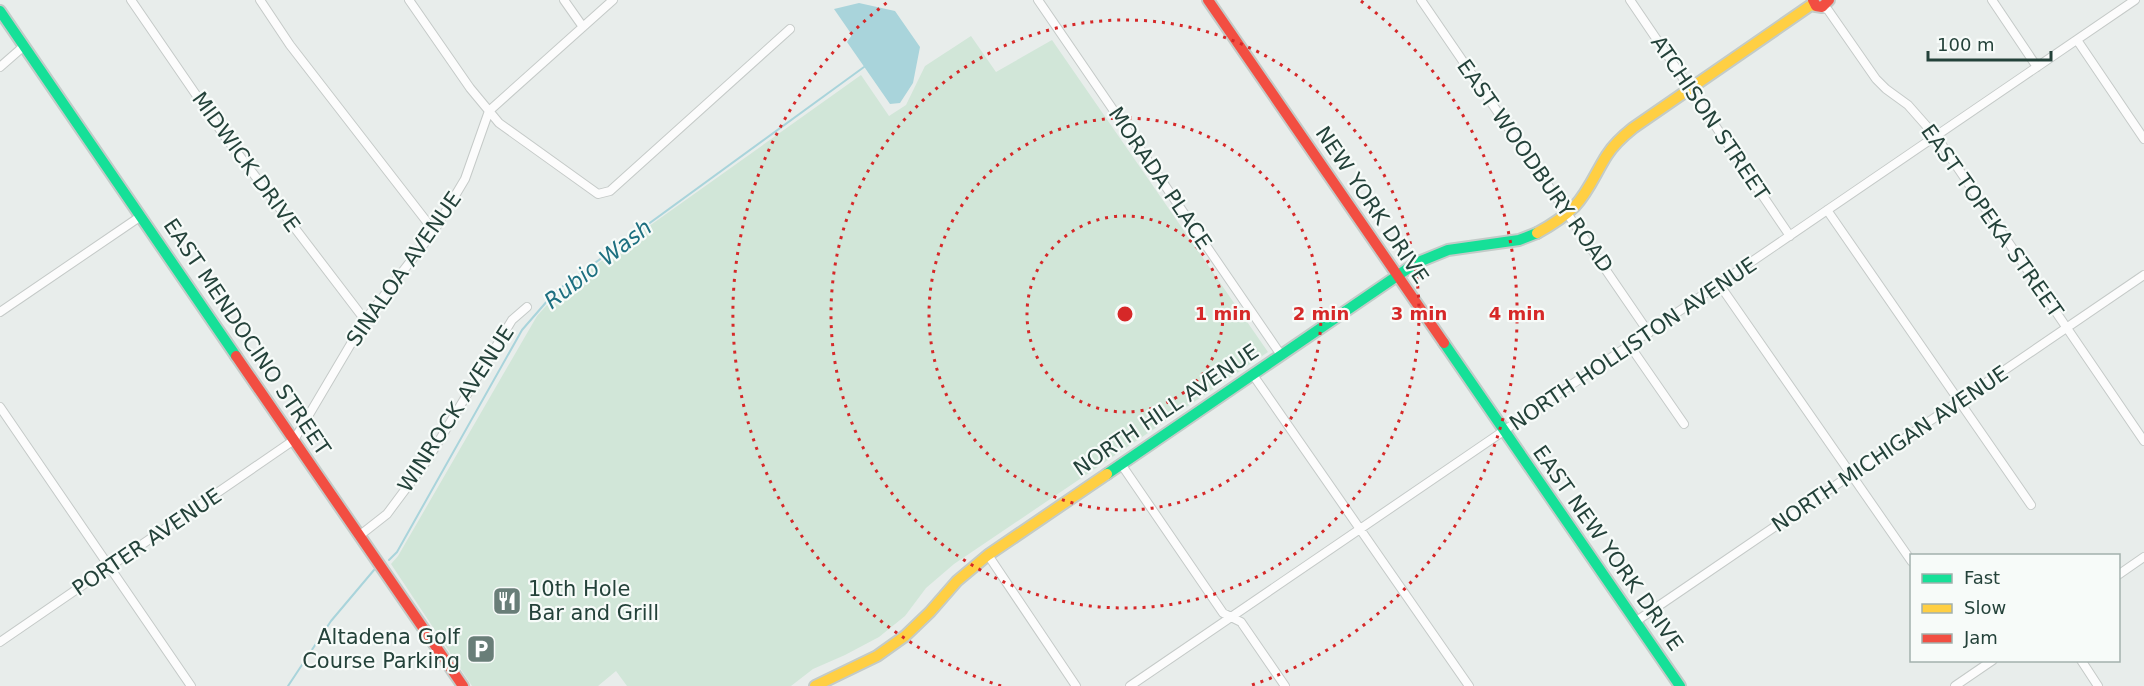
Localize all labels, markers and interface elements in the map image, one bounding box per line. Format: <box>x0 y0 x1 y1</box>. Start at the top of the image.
scale bar <box>1928 24 2051 62</box>
street label: ATCHISON STREET <box>1646 31 1774 205</box>
text: 100 m <box>1937 34 1995 55</box>
street label: EAST WOODBURY ROAD <box>1452 55 1618 277</box>
street label: MIDWICK DRIVE <box>187 87 305 237</box>
street label: MORADA PLACE <box>1104 102 1216 254</box>
street label: EAST TOPEKA STREET <box>1916 120 2068 322</box>
street label: NEW YORK DRIVE <box>1311 122 1433 288</box>
street label: SINALOA AVENUE <box>342 187 466 351</box>
street label: EAST MENDOCINO STREET <box>159 214 335 460</box>
water label: Rubio Wash <box>539 214 657 314</box>
street label: NORTH HOLLISTON AVENUE <box>1505 252 1761 436</box>
text: 1 min <box>1195 303 1251 324</box>
text: 2 min <box>1293 303 1349 324</box>
text: 3 min <box>1391 303 1447 324</box>
text: 4 min <box>1489 303 1545 324</box>
centre of rings <box>1115 304 1135 324</box>
street label: WINROCK AVENUE <box>393 321 519 497</box>
street label: NORTH HILL AVENUE <box>1069 339 1263 481</box>
street label: NORTH MICHIGAN AVENUE <box>1767 361 2013 537</box>
street label: EAST NEW YORK DRIVE <box>1528 441 1688 655</box>
street label: PORTER AVENUE <box>68 483 226 601</box>
legend <box>1910 554 2120 662</box>
text: Fast <box>1964 567 2000 588</box>
place label: 10th Hole Bar and Grill <box>528 577 659 625</box>
restaurant icon: 10th Hole Bar and Grill <box>491 585 523 617</box>
text: Slow <box>1964 597 2006 618</box>
place label: Altadena Golf Course Parking <box>302 625 461 673</box>
text: Jam <box>1963 627 1998 648</box>
parking icon: Altadena Golf Course Parking <box>465 633 497 665</box>

